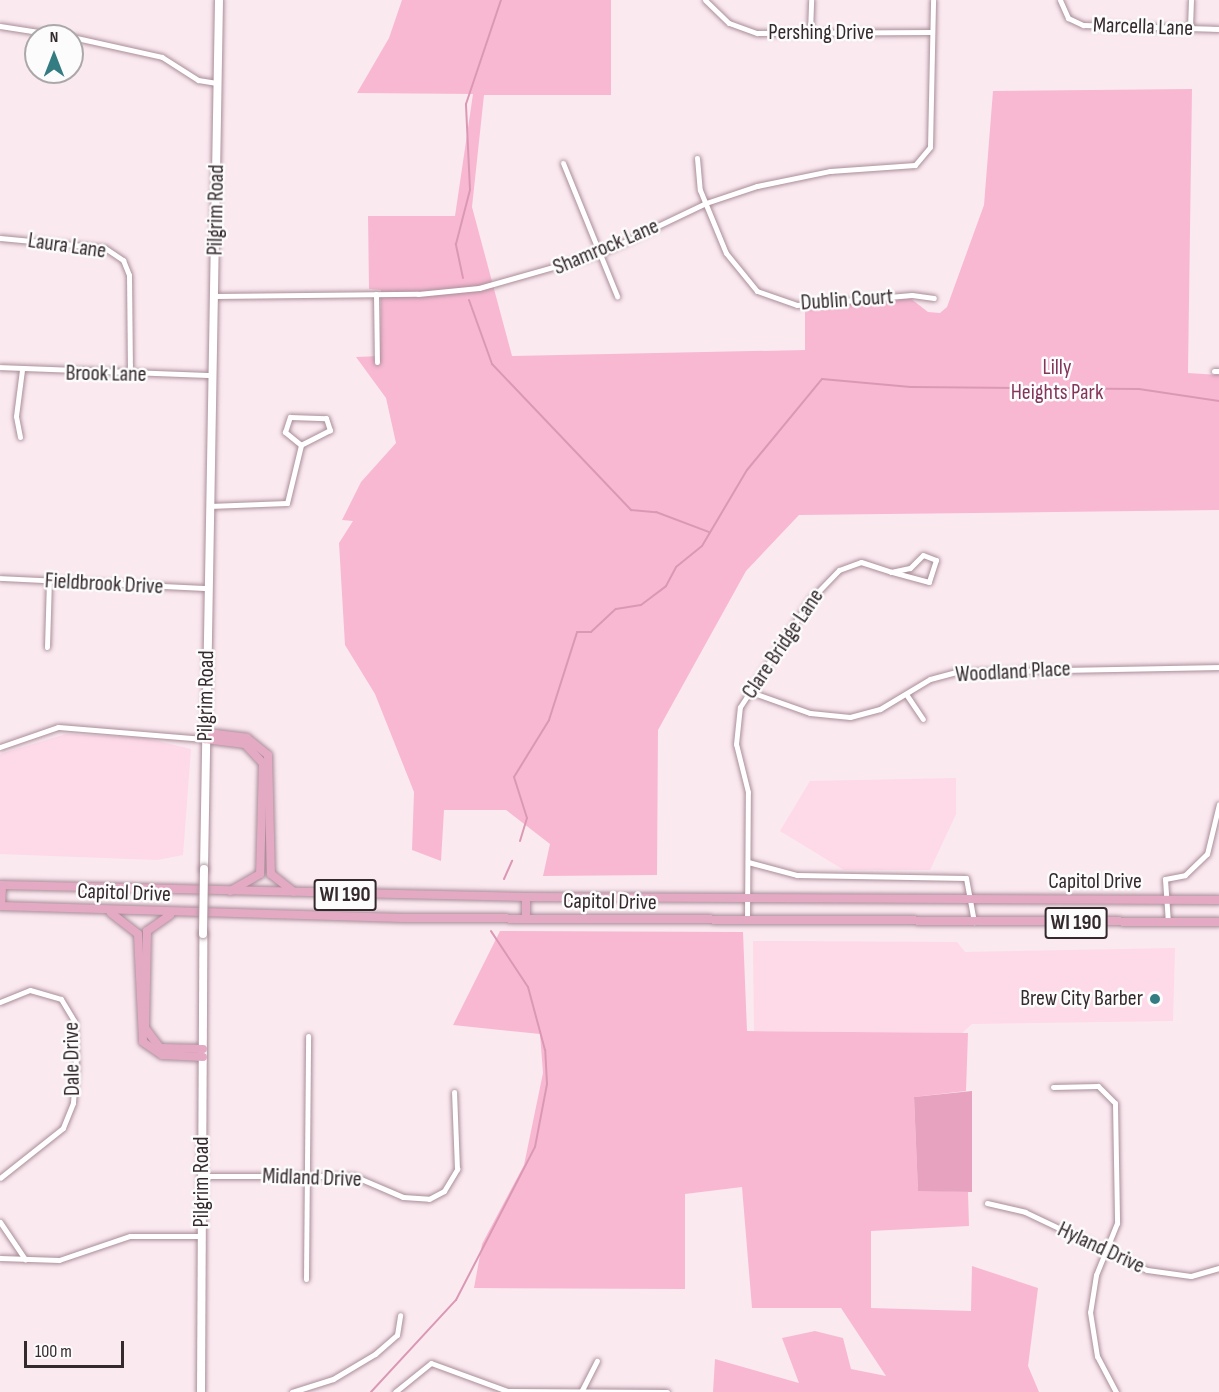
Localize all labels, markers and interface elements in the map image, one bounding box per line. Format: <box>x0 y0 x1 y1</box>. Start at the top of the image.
street label: Marcella Lane <box>1093 12 1193 42</box>
street label: Pershing Drive <box>768 20 874 46</box>
north arrow <box>24 24 84 84</box>
text: N <box>50 28 58 47</box>
street label: Pilgrim Road <box>202 164 230 256</box>
street label: Shamrock Lane <box>549 213 663 281</box>
street label: Laura Lane <box>26 227 108 265</box>
street label: Dublin Court <box>800 284 894 316</box>
park label: Lilly Heights Park <box>1011 354 1103 406</box>
street label: Brook Lane <box>65 360 147 388</box>
street label: Fieldbrook Drive <box>44 568 164 600</box>
street label: Clare Bridge Lane <box>737 584 829 704</box>
street label: Pilgrim Road <box>192 650 220 742</box>
street label: Woodland Place <box>955 656 1071 688</box>
street label: Capitol Drive <box>1048 869 1142 895</box>
road number: WI 190 <box>314 877 376 913</box>
street label: Capitol Drive <box>77 878 171 908</box>
street label: Capitol Drive <box>563 888 657 916</box>
road number: WI 190 <box>1044 905 1108 941</box>
place label: Brew City Barber <box>1020 986 1143 1012</box>
marker: Brew City Barber <box>1148 992 1162 1006</box>
street label: Dale Drive <box>58 1022 86 1096</box>
street label: Pilgrim Road <box>189 1137 215 1227</box>
street label: Midland Drive <box>262 1163 362 1193</box>
street label: Hyland Drive <box>1053 1216 1149 1280</box>
scale bar <box>27 1329 128 1367</box>
text: 100 m <box>35 1341 72 1362</box>

